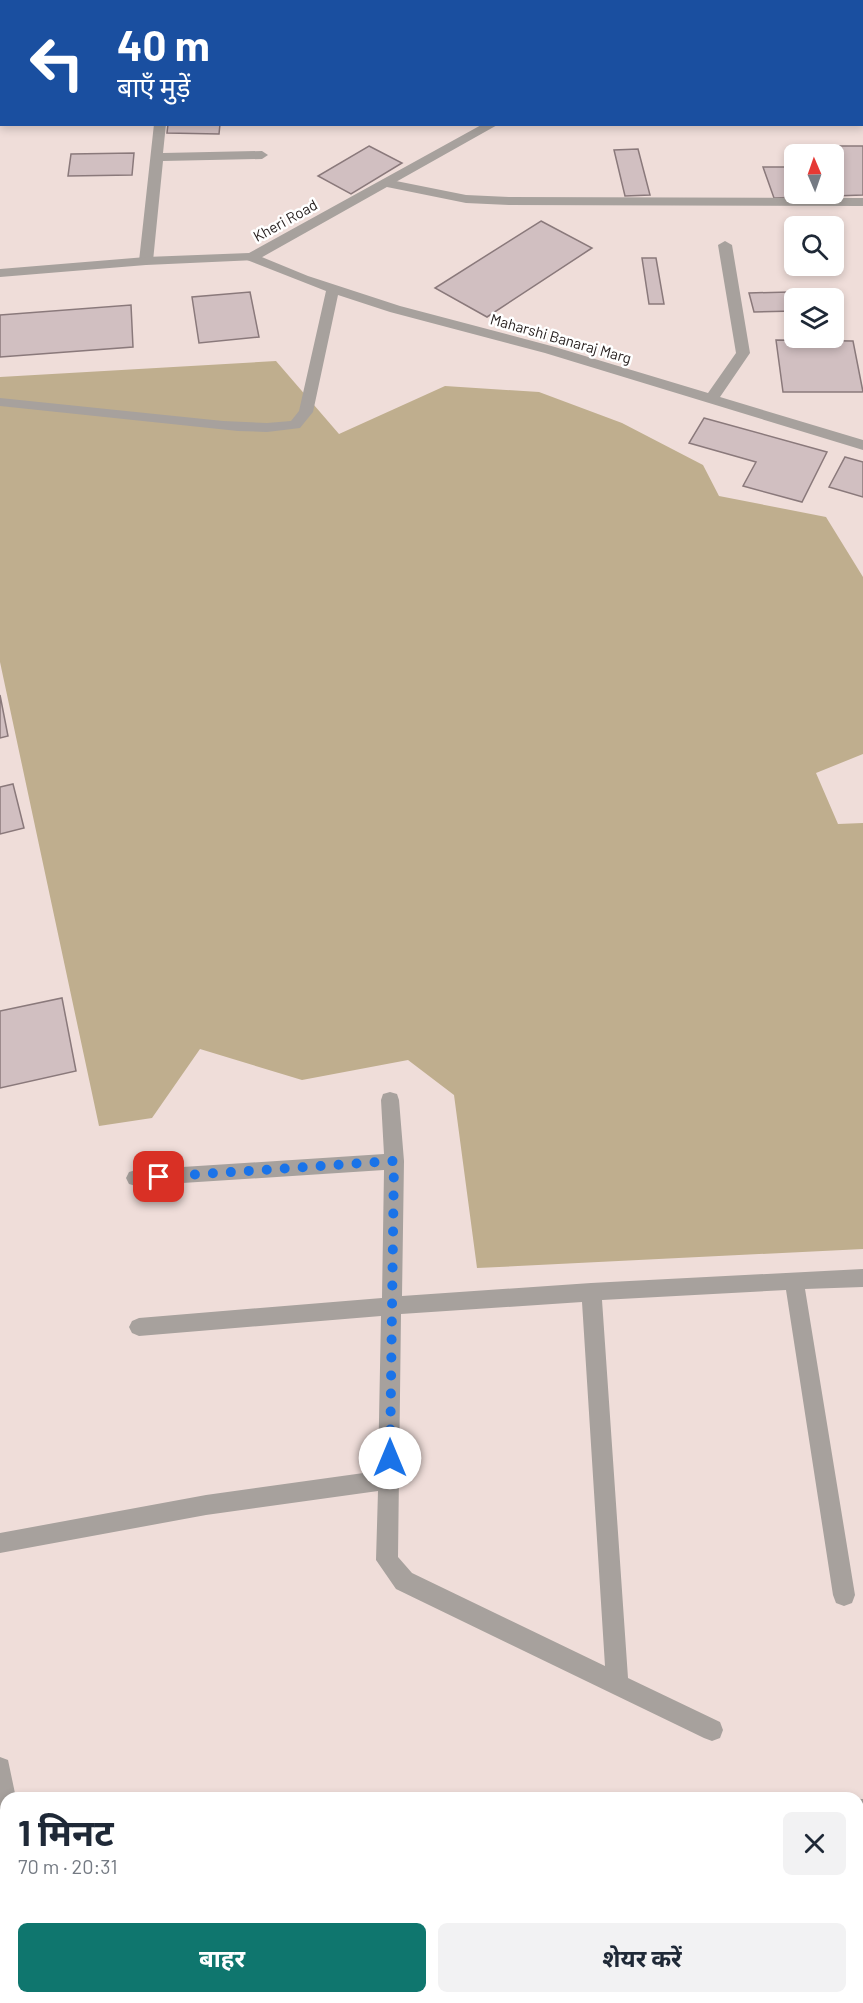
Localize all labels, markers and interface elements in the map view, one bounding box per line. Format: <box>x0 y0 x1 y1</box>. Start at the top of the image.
text: 40 m <box>117 19 210 69</box>
icon: left <box>18 24 96 102</box>
text: बाएँ मुड़ें <box>117 70 190 102</box>
north arrow <box>784 144 844 204</box>
map controls <box>784 144 844 348</box>
street label: Kheri Road <box>250 195 320 245</box>
button: search <box>784 216 844 276</box>
button: layers <box>784 288 844 348</box>
street label: Maharshi Banaraj Marg <box>488 309 634 367</box>
pin <box>133 1151 184 1202</box>
icon: arrive <box>142 1160 175 1193</box>
position arrow <box>358 1426 422 1490</box>
text: 1 मिनट <box>18 1810 114 1853</box>
button: close <box>783 1812 846 1875</box>
text: 70 m · 20:31 <box>18 1854 117 1878</box>
button: बाहर <box>18 1923 426 1992</box>
button: शेयर करें <box>438 1923 846 1992</box>

